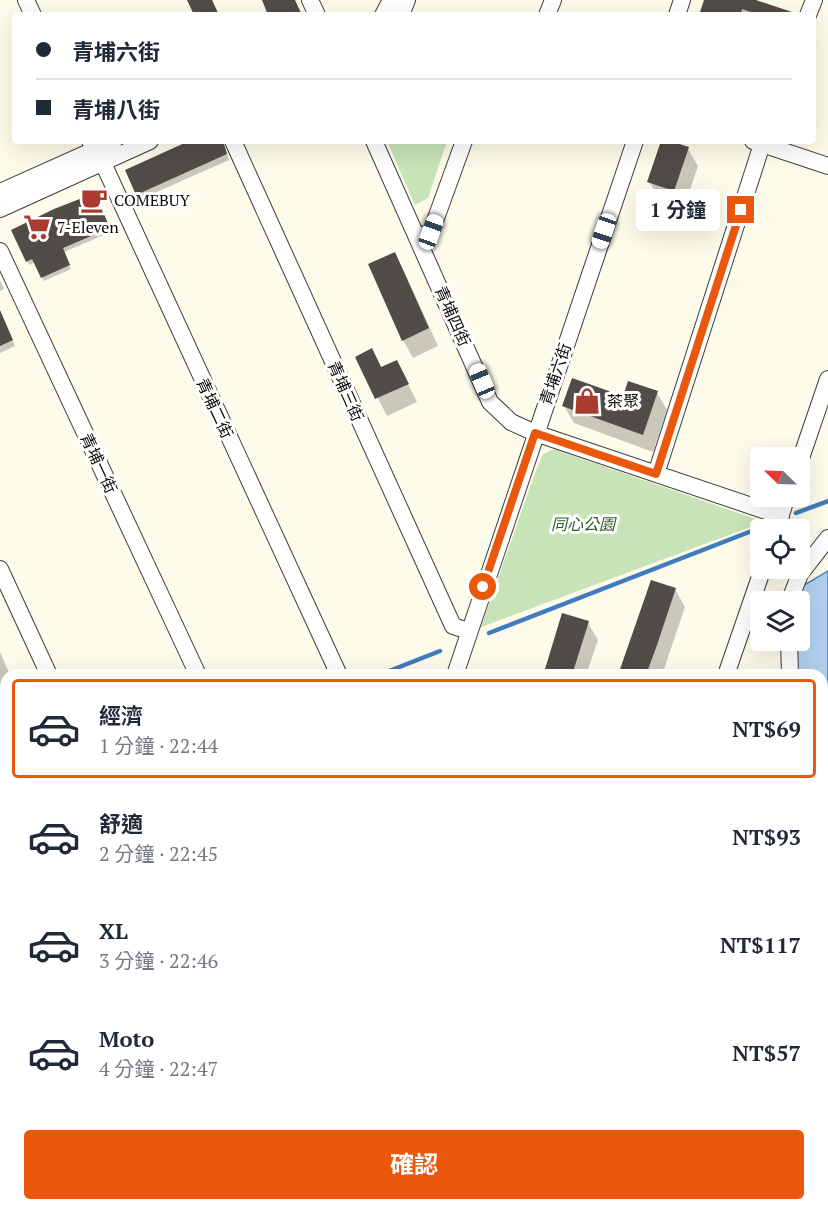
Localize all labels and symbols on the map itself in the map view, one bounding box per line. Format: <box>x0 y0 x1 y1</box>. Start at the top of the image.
cafe icon: COMEBUY <box>79 185 109 215</box>
place label: COMEBUY <box>114 189 191 211</box>
callout: 1 分鐘 <box>636 189 720 231</box>
route end <box>727 196 754 223</box>
car <box>590 211 618 251</box>
supermarket icon: 7-Eleven <box>22 212 52 242</box>
car <box>416 212 446 252</box>
place label: 7-Eleven <box>57 216 119 238</box>
street label: 青埔四街 <box>430 282 476 350</box>
street label: 青埔六街 <box>534 340 576 408</box>
street label: 青埔三街 <box>323 357 369 425</box>
car <box>467 361 497 401</box>
street label: 青埔二街 <box>192 374 238 442</box>
shop icon: 茶聚 <box>572 386 602 416</box>
place label: 茶聚 <box>607 390 639 412</box>
street label: 青埔一街 <box>76 429 122 497</box>
north arrow <box>750 447 810 507</box>
park label: 同心公園 <box>551 513 617 535</box>
route start <box>469 573 496 600</box>

